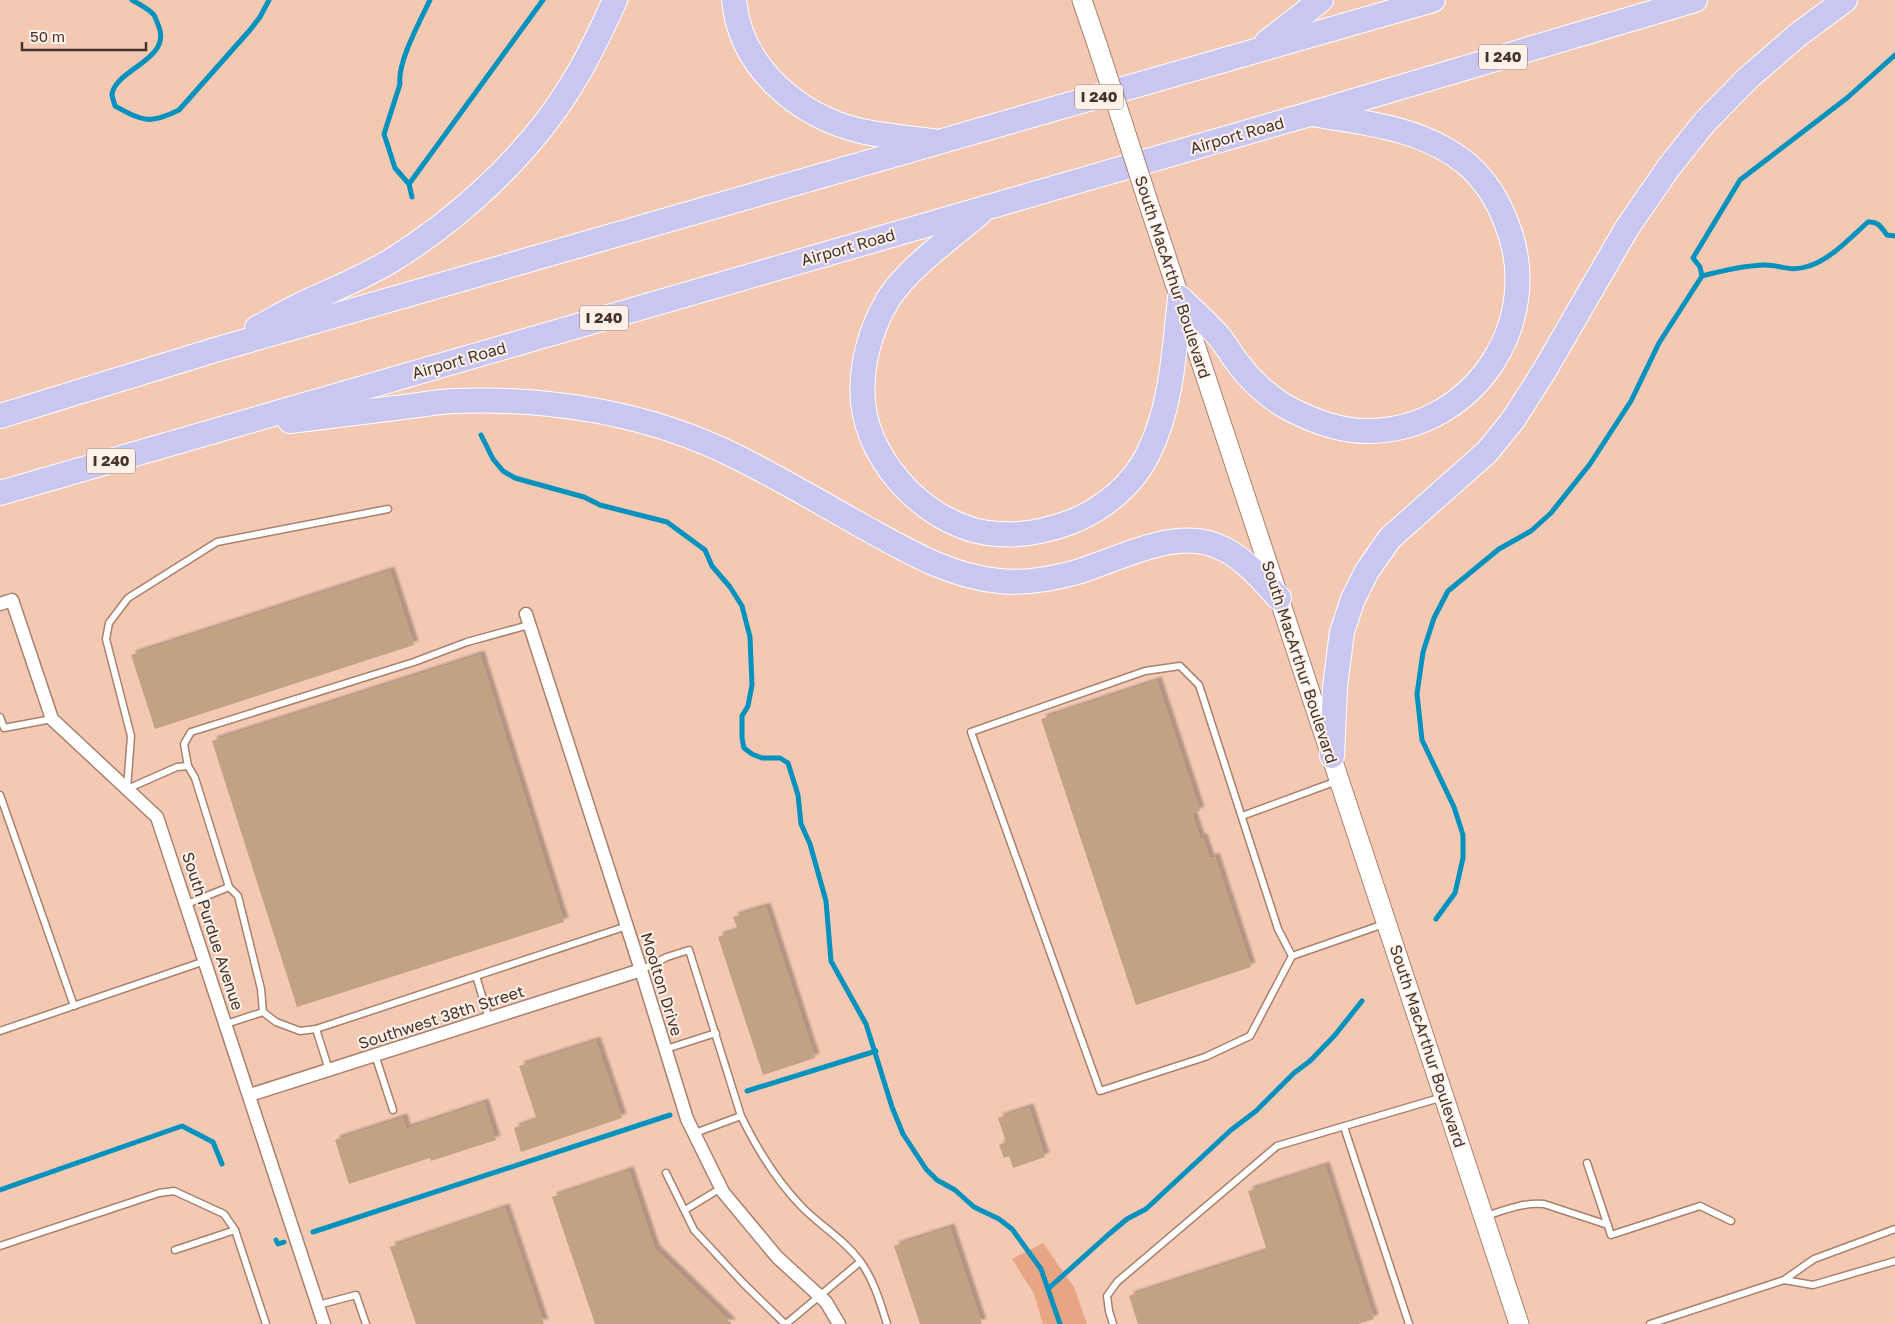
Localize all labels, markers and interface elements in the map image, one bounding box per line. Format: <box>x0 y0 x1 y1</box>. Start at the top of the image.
scale bar <box>22 20 146 52</box>
text: 50 m <box>30 27 65 45</box>
road number: I 240 <box>1479 44 1527 70</box>
road number: I 240 <box>1075 84 1123 110</box>
street label: Airport Road <box>1188 112 1286 158</box>
street label: South MacArthur Boulevard <box>1131 173 1215 381</box>
street label: Airport Road <box>799 224 897 270</box>
road number: I 240 <box>580 306 628 330</box>
street label: Airport Road <box>410 337 508 383</box>
road number: I 240 <box>87 448 135 474</box>
street label: South MacArthur Boulevard <box>1258 558 1342 766</box>
street label: South Purdue Avenue <box>178 849 248 1013</box>
street label: Moolton Drive <box>637 930 687 1038</box>
street label: South MacArthur Boulevard <box>1386 942 1470 1150</box>
street label: Southwest 38th Street <box>356 981 526 1053</box>

